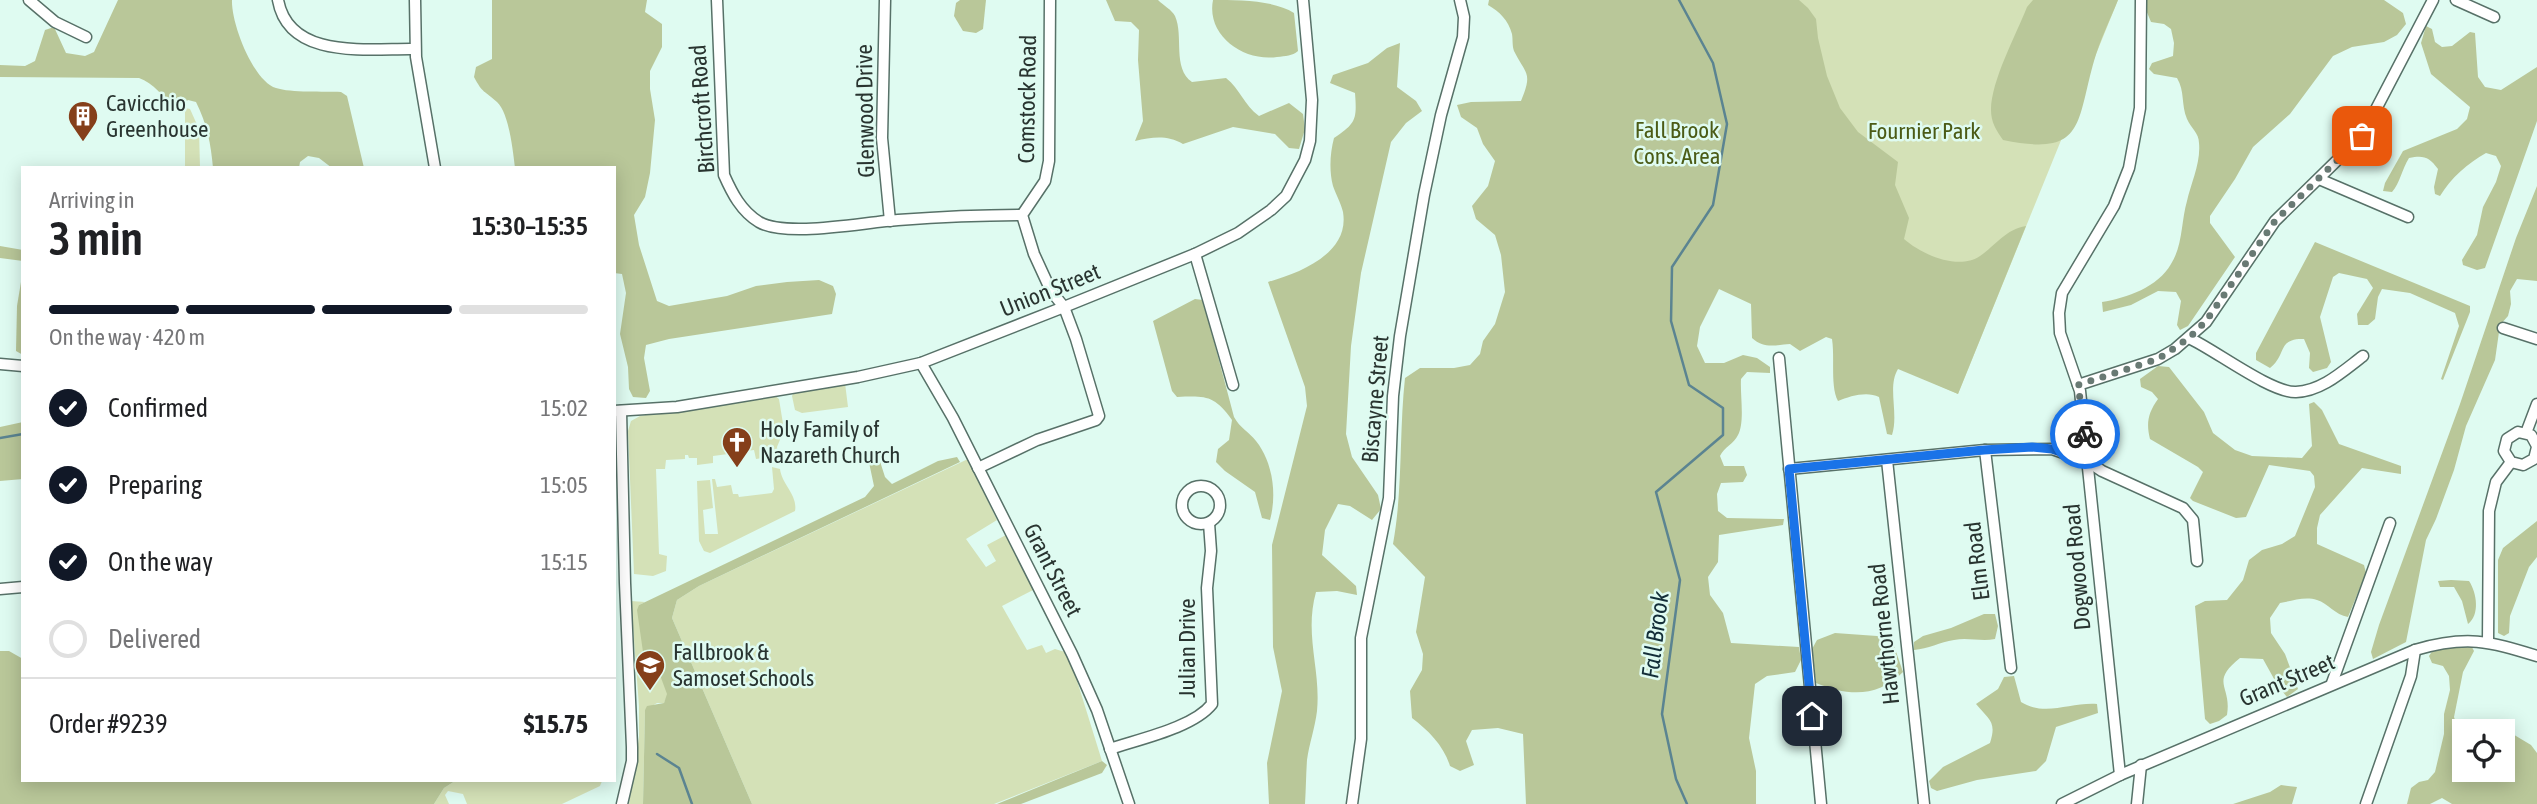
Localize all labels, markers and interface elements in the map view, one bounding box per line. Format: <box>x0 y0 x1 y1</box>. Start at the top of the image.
street label: Comstock Road <box>1013 34 1041 164</box>
street label: Birchcroft Road <box>685 44 719 174</box>
street label: Glenwood Drive <box>851 44 879 178</box>
place label: Cavicchio Greenhouse <box>106 90 209 142</box>
building icon: Cavicchio Greenhouse <box>66 99 100 143</box>
pin <box>2332 106 2392 166</box>
park label: Fall Brook Cons. Area <box>1634 117 1720 169</box>
icon: bag <box>2343 117 2381 155</box>
park label: Fournier Park <box>1868 118 1980 144</box>
text: Arriving in <box>49 187 135 213</box>
text: 15:30–15:35 <box>472 211 588 241</box>
text: 3 min <box>49 212 143 265</box>
street label: Union Street <box>996 258 1104 322</box>
text: On the way · 420 m <box>49 324 205 350</box>
street label: Biscayne Street <box>1356 334 1394 464</box>
icon: check <box>49 389 87 427</box>
text: Confirmed <box>108 393 208 423</box>
text: 15:02 <box>540 395 588 421</box>
courier <box>2050 399 2120 469</box>
icon: bike <box>2066 415 2104 453</box>
place label: Holy Family of Nazareth Church <box>760 416 900 468</box>
church icon: Holy Family of Nazareth Church <box>720 425 754 469</box>
icon: check <box>49 466 87 504</box>
text: Preparing <box>108 470 202 500</box>
text: 15:05 <box>540 472 588 498</box>
street label: Dogwood Road <box>2059 503 2095 631</box>
street label: Grant Street <box>1019 519 1087 621</box>
street label: Elm Road <box>1959 520 1995 602</box>
icon: check <box>49 543 87 581</box>
text: On the way <box>108 547 213 577</box>
text: 15:15 <box>541 549 588 575</box>
street label: Hawthorne Road <box>1864 562 1904 706</box>
water label: Fall Brook <box>1636 590 1674 680</box>
street label: Julian Drive <box>1174 598 1200 698</box>
text: Delivered <box>108 624 201 654</box>
place label: Fallbrook & Samoset Schools <box>673 639 814 691</box>
school or university icon: Fallbrook & Samoset Schools <box>633 648 667 692</box>
street label: Grant Street <box>2236 648 2338 712</box>
pin <box>1782 686 1842 746</box>
icon: home <box>1793 697 1831 735</box>
text: Order #9239 <box>49 709 168 739</box>
text: $15.75 <box>524 709 588 739</box>
map controls <box>2452 719 2515 782</box>
button: locate <box>2452 719 2515 782</box>

